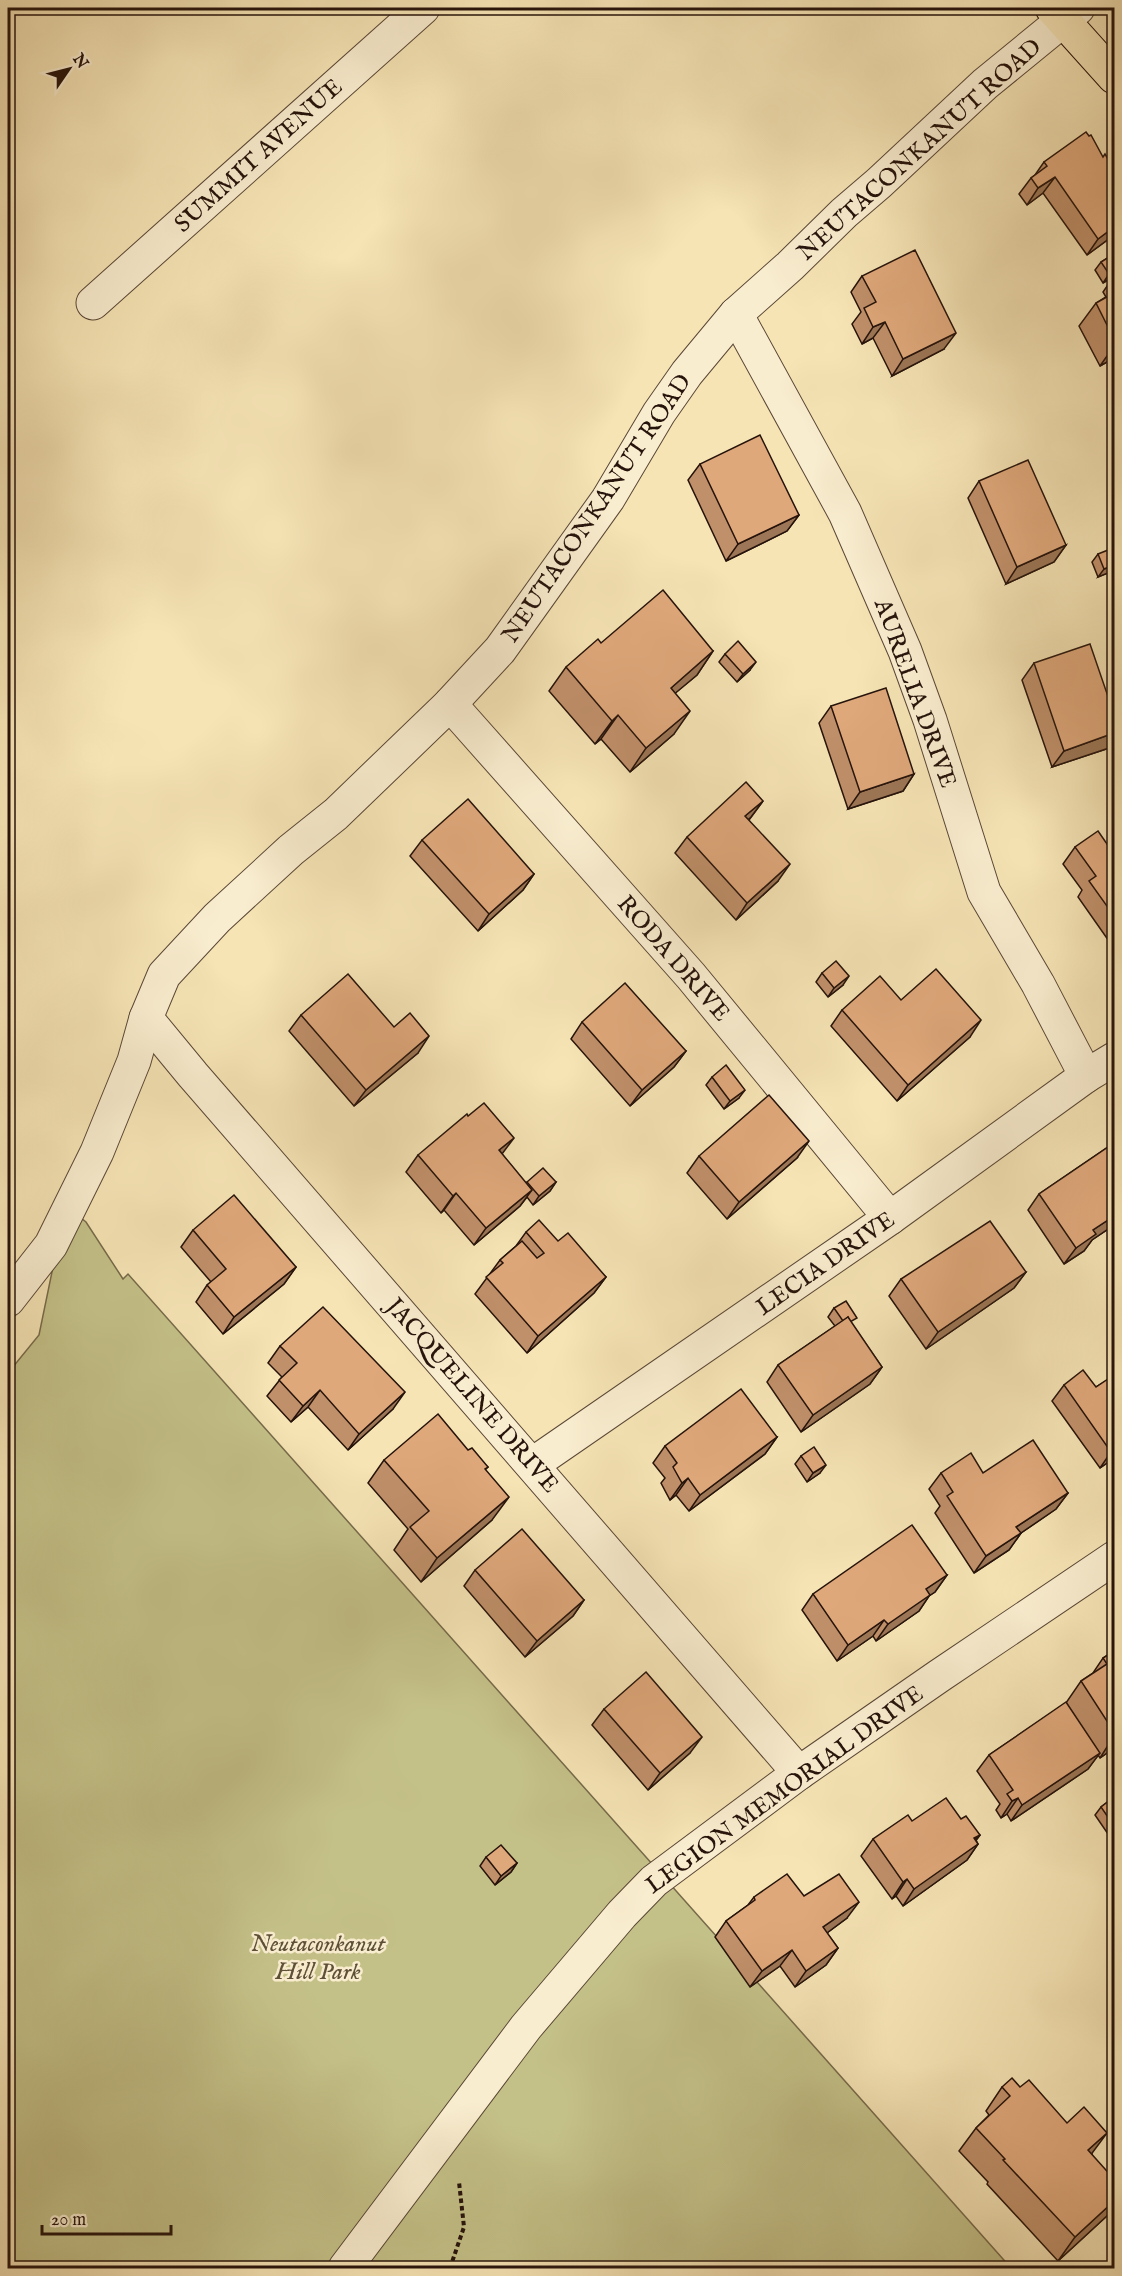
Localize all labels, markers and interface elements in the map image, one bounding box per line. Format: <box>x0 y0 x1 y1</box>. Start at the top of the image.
street label: NEUTACONKANUT ROAD <box>791 32 1049 268</box>
north arrow <box>39 39 99 99</box>
text: N <box>67 49 92 73</box>
street label: SUMMIT AVENUE <box>168 72 350 240</box>
street label: NEUTACONKANUT ROAD <box>495 368 699 649</box>
street label: AURELIA DRIVE <box>866 594 963 792</box>
street label: RODA DRIVE <box>610 889 736 1029</box>
street label: LECIA DRIVE <box>750 1205 901 1323</box>
street label: JACQUELINE DRIVE <box>377 1290 565 1500</box>
street label: LEGION MEMORIAL DRIVE <box>640 1679 930 1902</box>
park label: Neutaconkanut Hill Park <box>251 1929 386 1988</box>
scale bar <box>42 2198 171 2236</box>
text: 20 m <box>51 2209 86 2232</box>

